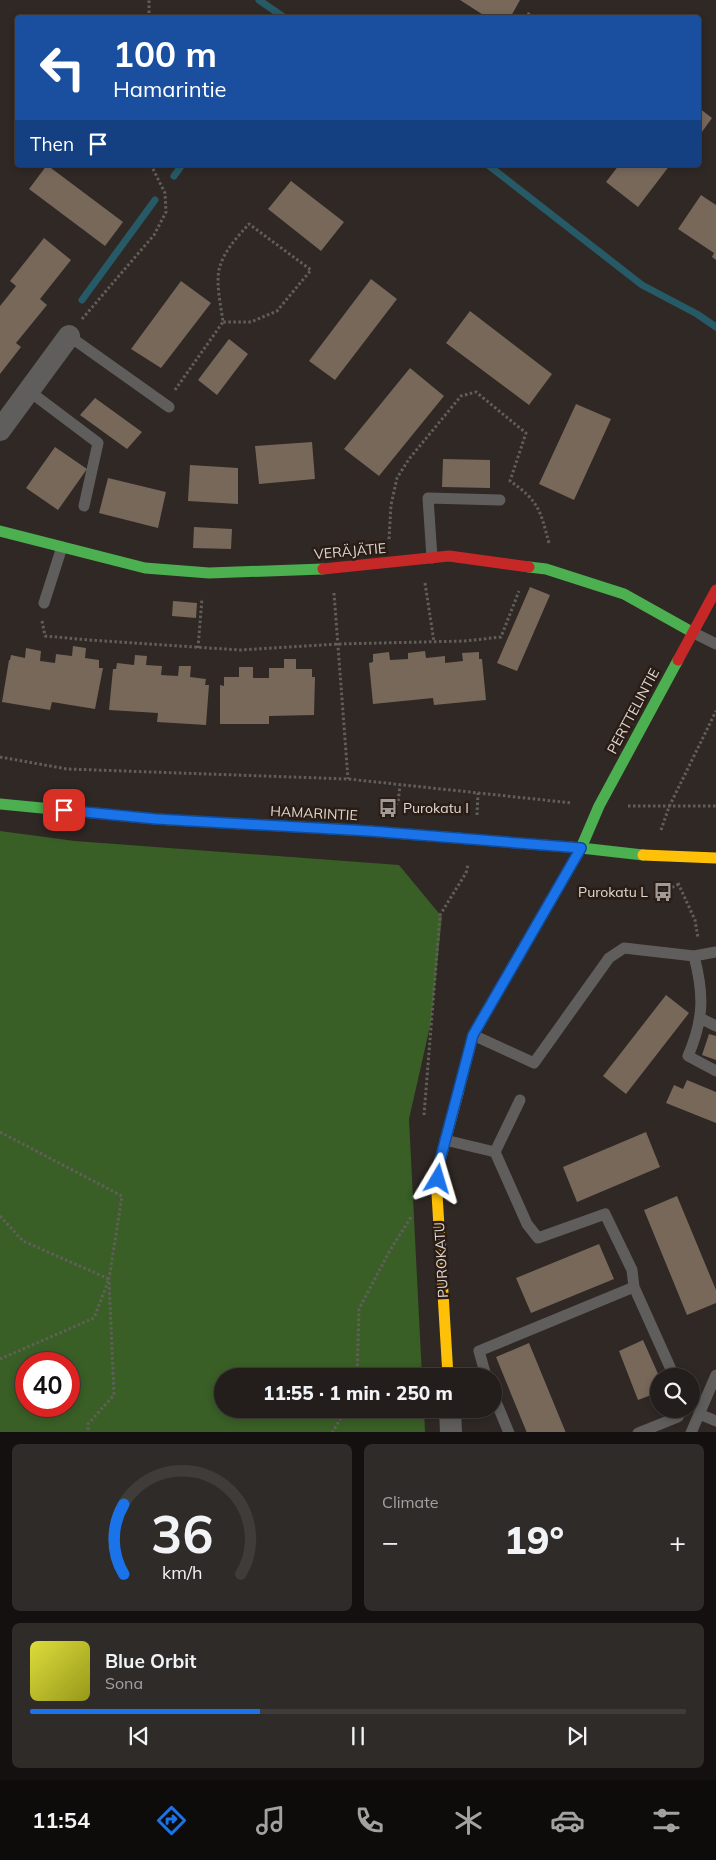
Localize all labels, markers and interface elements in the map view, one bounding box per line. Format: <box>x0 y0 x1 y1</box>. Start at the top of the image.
text: 100 m <box>113 32 217 76</box>
icon: left <box>30 35 95 100</box>
text: Hamarintie <box>113 75 227 103</box>
icon: arrive <box>84 130 112 158</box>
text: Then <box>30 132 74 156</box>
street label: VERÄJÄTIE <box>313 539 387 563</box>
street label: PERTTELINTIE <box>603 665 663 757</box>
pin <box>43 789 85 831</box>
icon: arrive <box>50 796 78 824</box>
bus stop icon: Purokatu I <box>377 797 399 819</box>
place label: Purokatu I <box>403 799 469 817</box>
street label: HAMARINTIE <box>270 802 358 824</box>
bus stop icon: Purokatu L <box>652 881 674 903</box>
place label: Purokatu L <box>578 883 648 901</box>
position arrow <box>411 1152 463 1204</box>
street label: PUROKATU <box>430 1222 452 1298</box>
speed limit sign: 40 <box>15 1352 80 1417</box>
map controls <box>650 1368 700 1418</box>
button: search <box>650 1368 700 1418</box>
text: 11:55 · 1 min · 250 m <box>263 1381 453 1405</box>
text: Climate <box>382 1492 438 1512</box>
text: 36 <box>151 1501 213 1566</box>
text: 19° <box>504 1516 564 1564</box>
text: − <box>382 1524 399 1559</box>
text: + <box>669 1524 686 1559</box>
text: km/h <box>162 1561 202 1583</box>
text: Blue Orbit <box>105 1649 196 1673</box>
text: Sona <box>105 1673 143 1693</box>
icon: previous <box>125 1722 153 1750</box>
icon: pause <box>344 1722 372 1750</box>
icon: next <box>563 1722 591 1750</box>
icon: directions <box>154 1803 189 1838</box>
icon: music <box>253 1803 288 1838</box>
icon: phone <box>352 1803 387 1838</box>
icon: climate <box>451 1803 486 1838</box>
icon: car <box>550 1803 585 1838</box>
icon: filters <box>649 1803 684 1838</box>
text: 11:54 <box>32 1806 90 1834</box>

